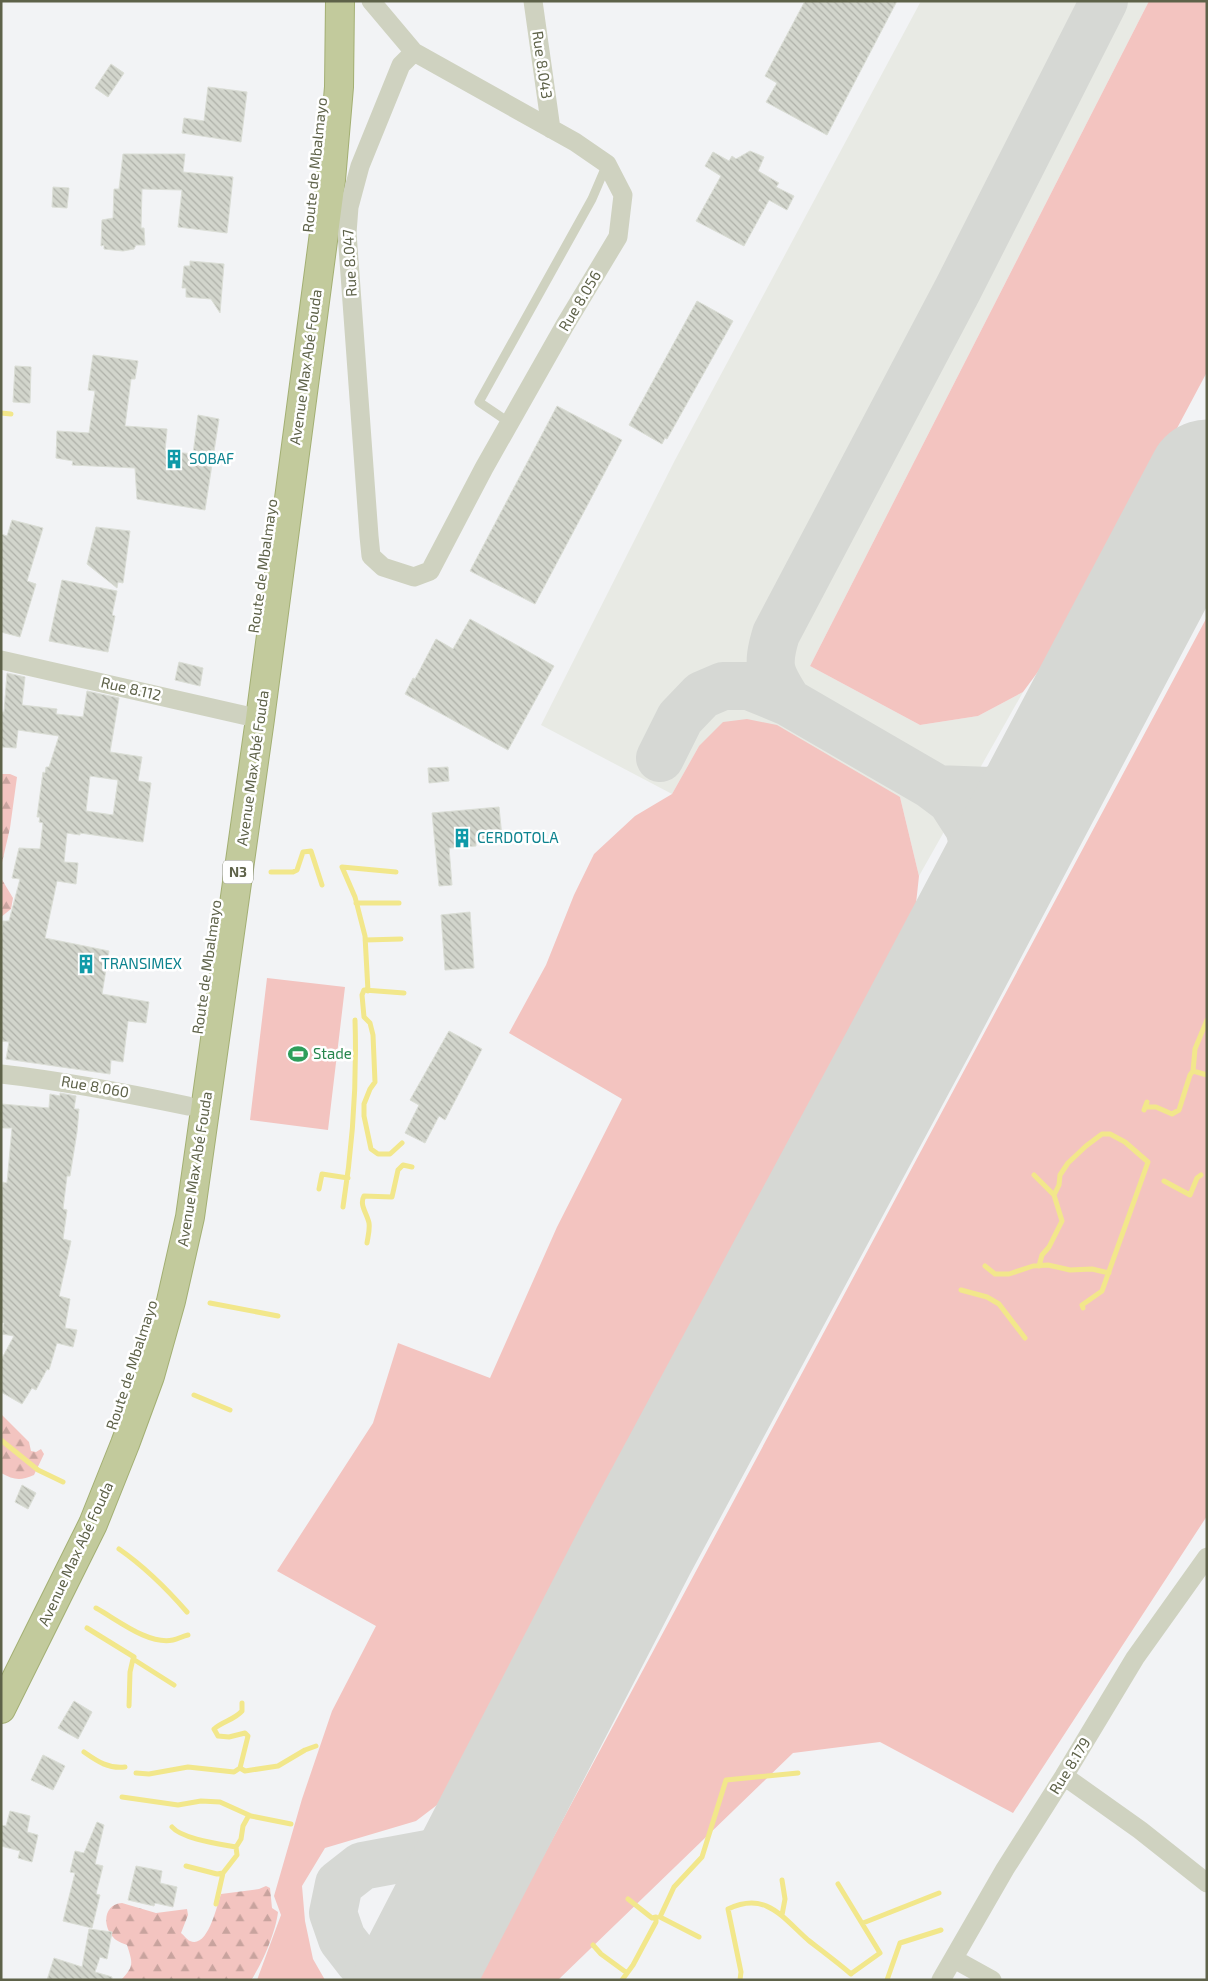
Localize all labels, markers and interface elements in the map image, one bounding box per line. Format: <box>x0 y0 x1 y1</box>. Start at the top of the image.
street label: Rue 8.043 <box>529 30 557 100</box>
street label: Route de Mbalmayo <box>298 97 330 233</box>
street label: Rue 8.047 <box>338 228 360 297</box>
street label: Rue 8.056 <box>554 267 604 334</box>
street label: Avenue Max Abé Fouda <box>285 288 325 446</box>
building icon: SOBAF <box>163 448 185 470</box>
place label: SOBAF <box>189 449 234 467</box>
street label: Route de Mbalmayo <box>244 498 280 634</box>
street label: Rue 8.112 <box>99 672 163 704</box>
street label: Avenue Max Abé Fouda <box>232 689 272 847</box>
building icon: CERDOTOLA <box>451 827 473 849</box>
place label: CERDOTOLA <box>477 828 559 846</box>
road number: N3 <box>223 860 253 884</box>
street label: Route de Mbalmayo <box>188 899 224 1035</box>
building icon: TRANSIMEX <box>75 953 97 975</box>
place label: TRANSIMEX <box>101 954 182 972</box>
sports icon: Stade <box>287 1043 309 1065</box>
place label: Stade <box>313 1044 352 1062</box>
street label: Rue 8.060 <box>60 1071 130 1101</box>
street label: Avenue Max Abé Fouda <box>173 1090 215 1248</box>
street label: Route de Mbalmayo <box>102 1297 161 1432</box>
street label: Avenue Max Abé Fouda <box>34 1479 116 1628</box>
street label: Rue 8.179 <box>1045 1734 1094 1797</box>

